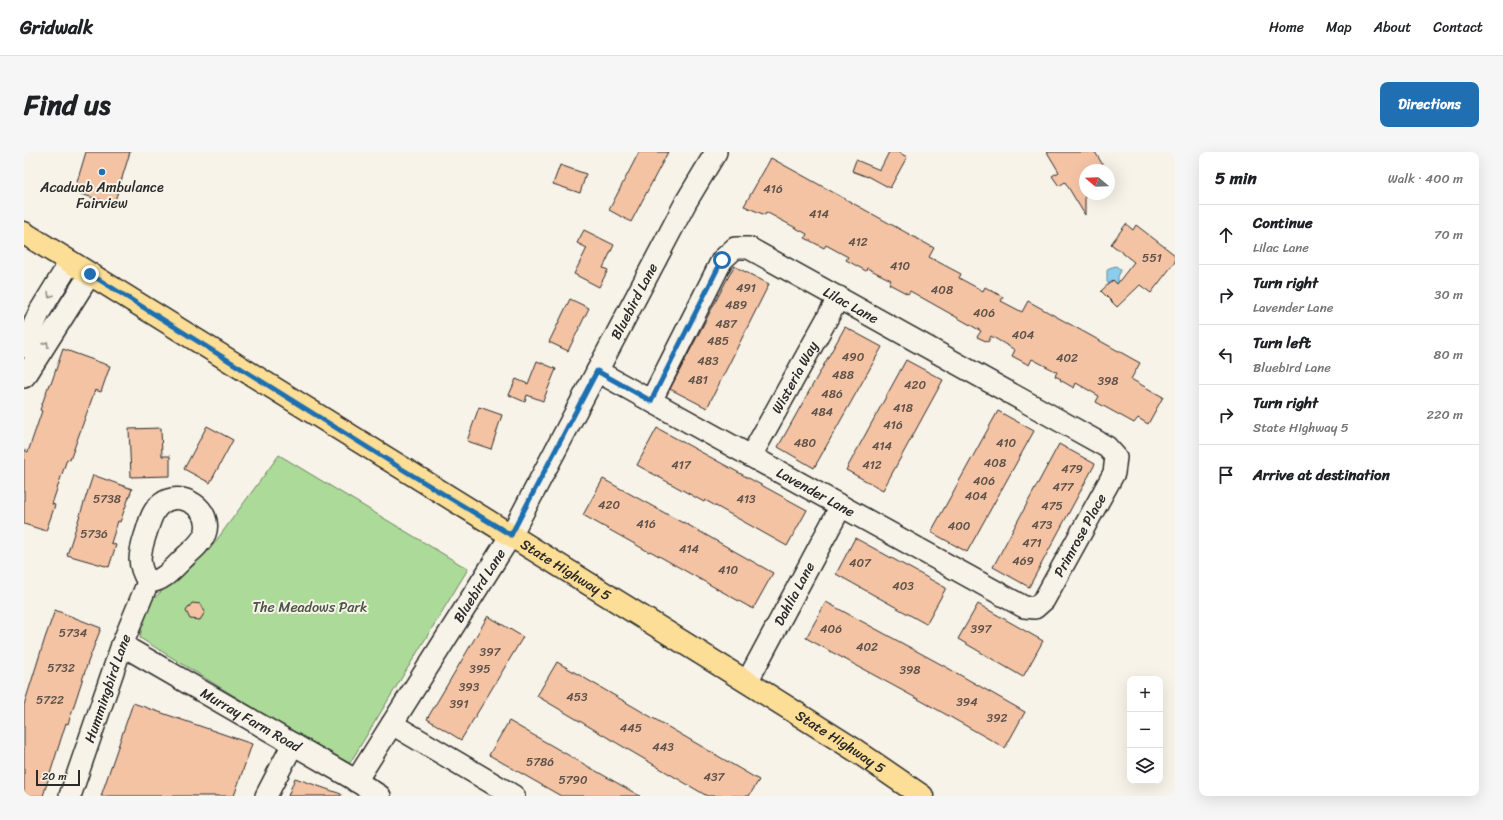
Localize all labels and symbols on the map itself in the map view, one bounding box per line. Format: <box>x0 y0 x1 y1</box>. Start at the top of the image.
north arrow <box>1079 164 1115 200</box>
marker: Acaduab Ambulance Fairview <box>97 167 107 177</box>
place label: Acaduab Ambulance Fairview <box>39 175 164 216</box>
house number: 416 <box>763 178 783 200</box>
house number: 414 <box>809 203 830 225</box>
house number: 412 <box>848 231 868 253</box>
house number: 551 <box>1142 247 1162 269</box>
route start <box>713 251 731 269</box>
house number: 410 <box>890 255 911 277</box>
street label: Bluebird Lane <box>604 258 665 344</box>
route end <box>81 265 99 283</box>
house number: 491 <box>736 277 756 299</box>
house number: 408 <box>931 279 953 301</box>
street label: Lilac Lane <box>818 280 883 331</box>
one-way arrow <box>47 291 55 298</box>
house number: 489 <box>725 294 747 316</box>
house number: 406 <box>973 302 995 324</box>
house number: 487 <box>715 313 738 335</box>
house number: 404 <box>1012 324 1035 346</box>
house number: 485 <box>707 330 729 352</box>
street label: Wisteria Way <box>765 336 826 418</box>
one-way arrow <box>41 341 48 348</box>
house number: 490 <box>842 346 865 368</box>
house number: 402 <box>1056 347 1078 369</box>
house number: 483 <box>697 350 719 372</box>
house number: 488 <box>832 364 854 386</box>
house number: 481 <box>688 369 708 391</box>
house number: 398 <box>1097 370 1119 392</box>
house number: 420 <box>904 374 926 396</box>
house number: 486 <box>821 383 843 405</box>
house number: 418 <box>893 397 913 419</box>
house number: 484 <box>811 401 834 423</box>
house number: 416 <box>883 414 903 436</box>
house number: 480 <box>794 432 817 454</box>
house number: 410 <box>996 432 1017 454</box>
house number: 414 <box>872 435 893 457</box>
house number: 408 <box>984 452 1006 474</box>
house number: 417 <box>671 454 692 476</box>
house number: 412 <box>862 454 882 476</box>
house number: 479 <box>1061 458 1083 480</box>
street label: Lavender Lane <box>772 461 859 524</box>
house number: 406 <box>973 470 995 492</box>
house number: 477 <box>1052 476 1075 498</box>
house number: 404 <box>965 485 988 507</box>
house number: 5738 <box>93 488 121 510</box>
house number: 413 <box>736 488 756 510</box>
street label: Primrose Place <box>1047 489 1113 582</box>
house number: 420 <box>598 494 620 516</box>
house number: 475 <box>1041 495 1063 517</box>
house number: 416 <box>636 513 656 535</box>
house number: 473 <box>1032 514 1053 536</box>
house number: 400 <box>948 515 971 537</box>
house number: 5736 <box>80 523 108 545</box>
street label: State Highway 5 <box>515 532 617 608</box>
house number: 471 <box>1022 532 1042 554</box>
house number: 414 <box>679 538 700 560</box>
street label: Bluebird Lane <box>447 544 513 628</box>
house number: 469 <box>1012 550 1034 572</box>
house number: 407 <box>849 552 872 574</box>
street label: Dahlia Lane <box>767 557 822 631</box>
house number: 410 <box>718 559 739 581</box>
house number: 403 <box>892 575 914 597</box>
park label: The Meadows Park <box>252 595 368 620</box>
house number: 406 <box>820 618 842 640</box>
house number: 397 <box>971 618 993 640</box>
house number: 5734 <box>59 622 88 644</box>
street label: Hummingbird Lane <box>77 630 138 746</box>
house number: 402 <box>856 636 878 658</box>
house number: 397 <box>480 641 502 663</box>
house number: 5732 <box>47 657 75 679</box>
house number: 395 <box>469 658 491 680</box>
house number: 398 <box>899 659 921 681</box>
house number: 393 <box>459 676 480 698</box>
street label: Murray Farm Road <box>195 681 307 760</box>
house number: 453 <box>566 686 588 708</box>
house number: 5722 <box>36 689 64 711</box>
house number: 394 <box>956 691 978 713</box>
house number: 391 <box>449 693 469 715</box>
street label: State Highway 5 <box>790 703 891 781</box>
house number: 392 <box>987 707 1008 729</box>
house number: 445 <box>620 717 642 739</box>
house number: 443 <box>652 736 674 758</box>
house number: 5786 <box>526 751 554 773</box>
house number: 437 <box>704 766 726 788</box>
scale bar <box>36 768 80 787</box>
house number: 5790 <box>558 769 588 791</box>

